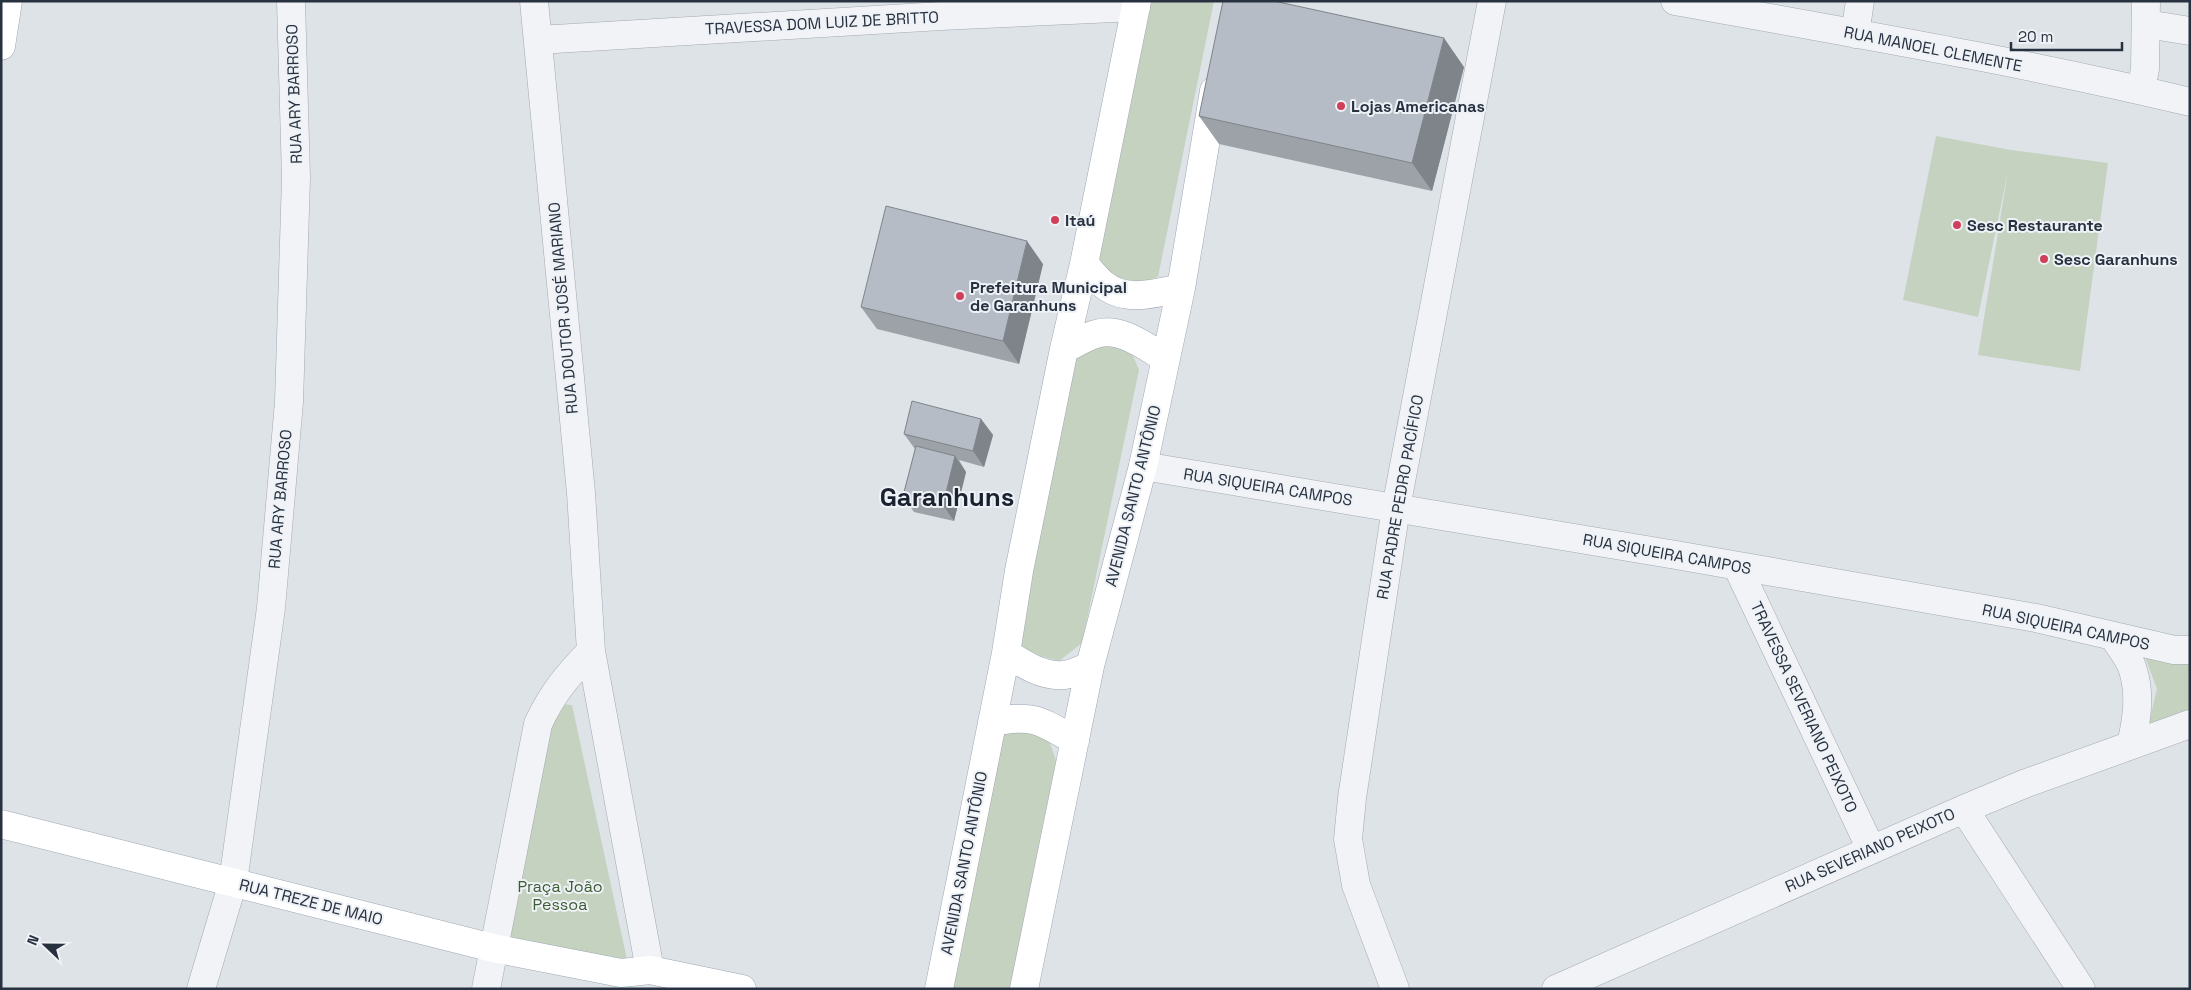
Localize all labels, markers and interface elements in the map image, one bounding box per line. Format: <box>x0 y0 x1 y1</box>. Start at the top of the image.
street label: TRAVESSA DOM LUIZ DE BRITTO <box>705 6 939 40</box>
scale bar <box>2011 20 2122 52</box>
street label: RUA MANOEL CLEMENTE <box>1842 21 2024 77</box>
street label: RUA ARY BARROSO <box>281 24 307 164</box>
text: 20 m <box>2018 27 2053 46</box>
place label: Lojas Americanas <box>1351 96 1485 117</box>
marker: Lojas Americanas <box>1335 100 1347 112</box>
street label: RUA DOUTOR JOSÉ MARIANO <box>543 201 583 415</box>
place label: Itaú <box>1065 210 1095 231</box>
marker: Itaú <box>1049 214 1061 226</box>
place label: Sesc Restaurante <box>1967 215 2103 236</box>
marker: Sesc Restaurante <box>1951 219 1963 231</box>
place label: Sesc Garanhuns <box>2054 249 2178 270</box>
marker: Sesc Garanhuns <box>2038 253 2050 265</box>
place label: Prefeitura Municipal de Garanhuns <box>970 277 1127 316</box>
marker: Prefeitura Municipal de Garanhuns <box>954 290 966 302</box>
street label: RUA PADRE PEDRO PACÍFICO <box>1372 393 1428 601</box>
street label: AVENIDA SANTO ANTÔNIO <box>1100 403 1166 589</box>
street label: RUA ARY BARROSO <box>263 428 297 570</box>
street label: RUA SIQUEIRA CAMPOS <box>1182 463 1354 511</box>
district label: Garanhuns <box>880 480 1014 514</box>
street label: RUA SIQUEIRA CAMPOS <box>1581 529 1753 579</box>
street label: TRAVESSA SEVERIANO PEIXOTO <box>1746 598 1862 816</box>
street label: RUA SIQUEIRA CAMPOS <box>1980 599 2152 655</box>
street label: AVENIDA SANTO ANTÔNIO <box>936 769 992 957</box>
street label: RUA SEVERIANO PEIXOTO <box>1782 803 1958 897</box>
street label: RUA TREZE DE MAIO <box>237 874 385 930</box>
park label: Praça João Pessoa <box>517 876 603 915</box>
north arrow <box>20 920 70 970</box>
text: N <box>23 932 43 948</box>

